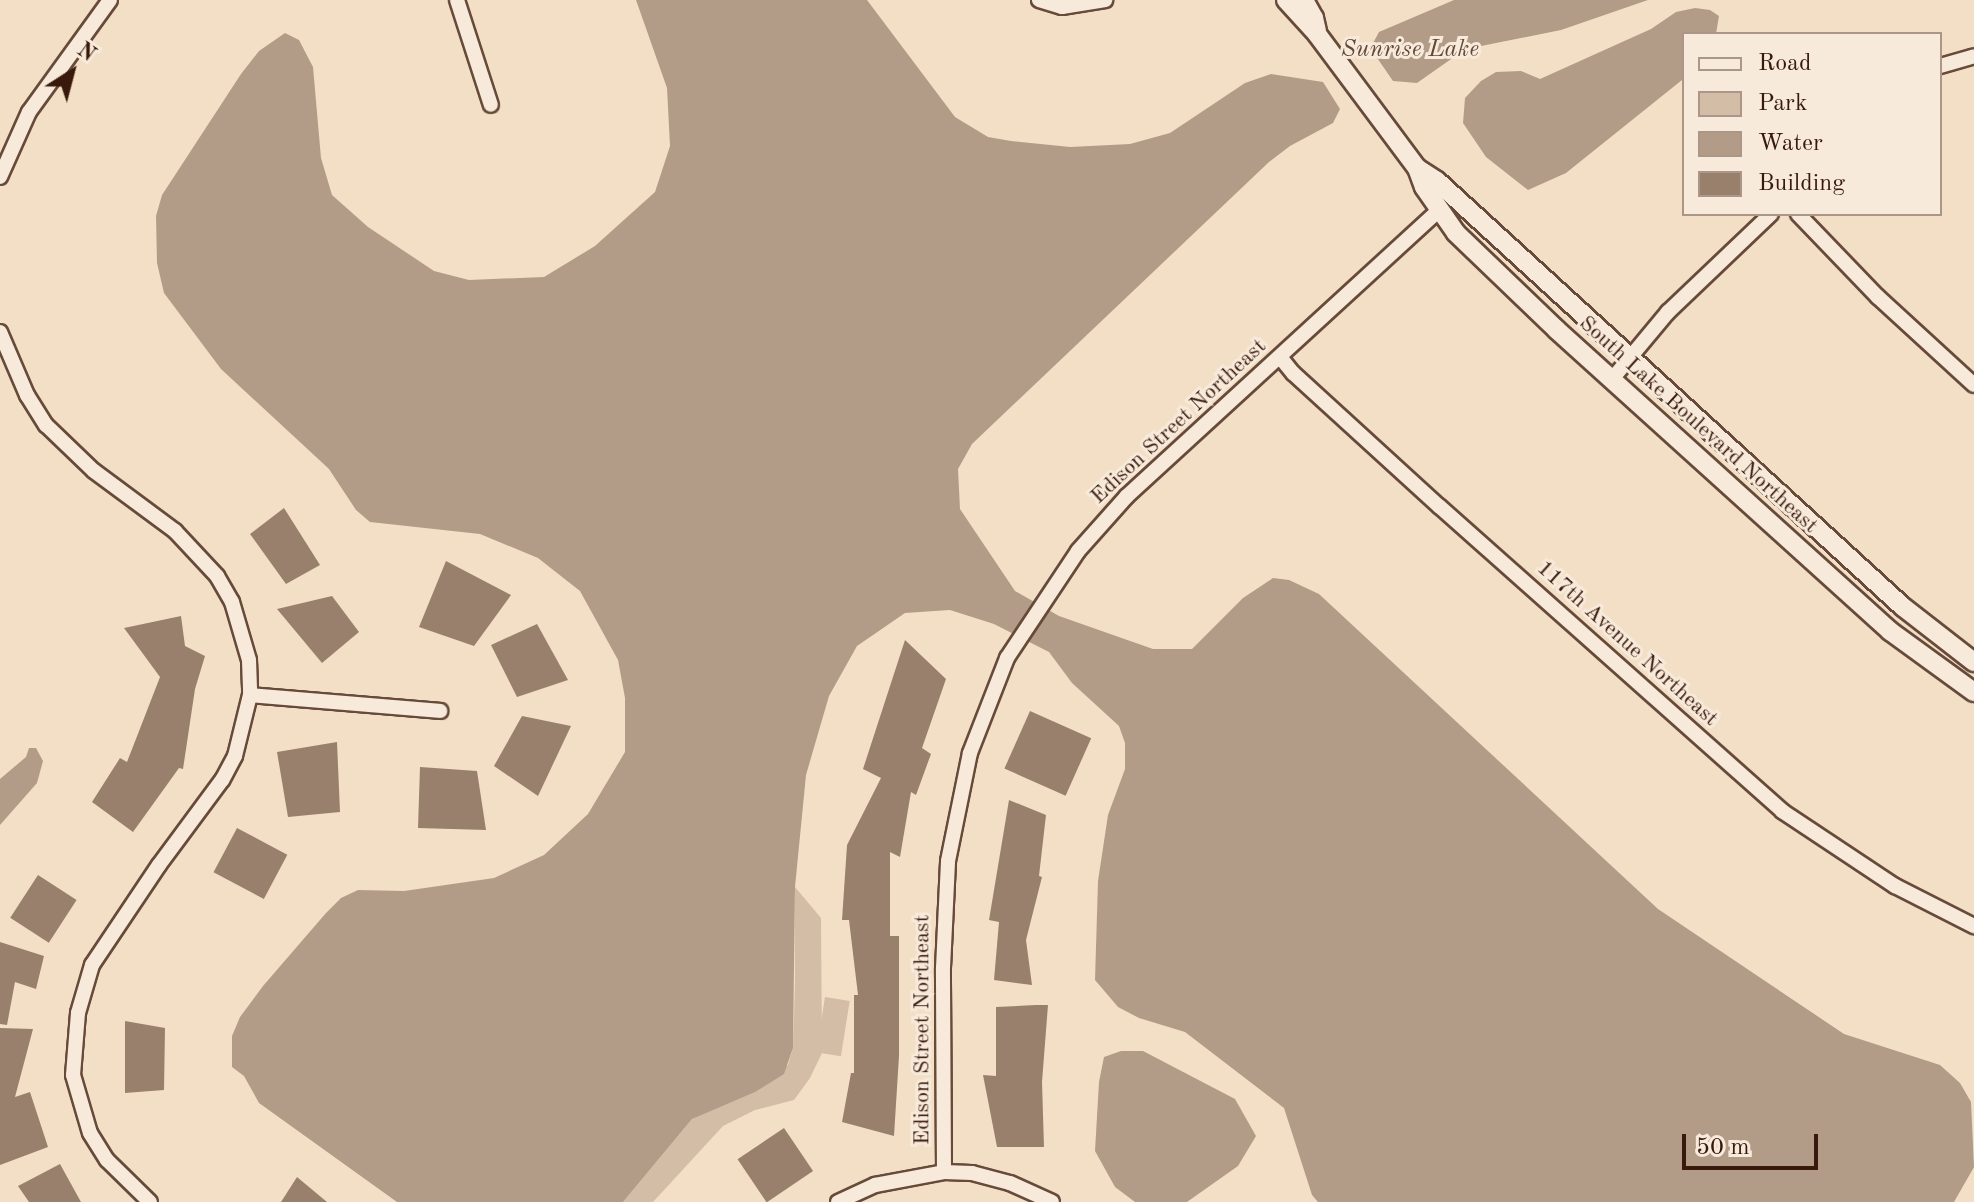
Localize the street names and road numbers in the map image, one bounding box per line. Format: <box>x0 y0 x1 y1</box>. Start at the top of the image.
street label: South Lake Boulevard Northeast <box>1573 311 1823 539</box>
street label: Edison Street Northeast <box>1086 334 1272 510</box>
street label: 117th Avenue Northeast <box>1531 556 1723 732</box>
street label: Edison Street Northeast <box>910 915 936 1145</box>

